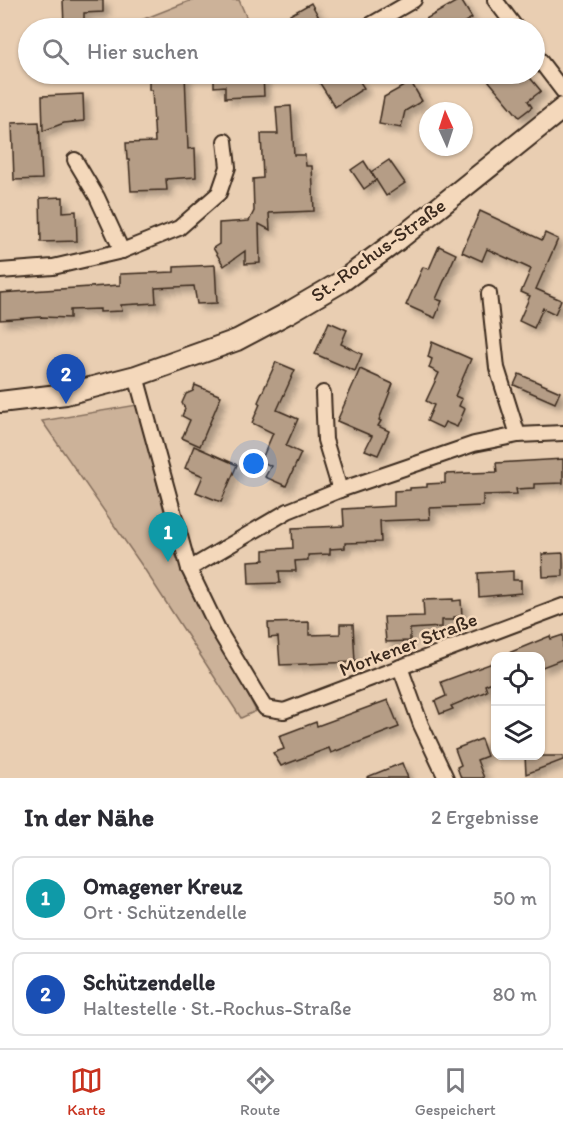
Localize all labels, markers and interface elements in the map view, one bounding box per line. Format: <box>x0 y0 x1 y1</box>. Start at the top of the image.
search box <box>18 18 545 84</box>
icon: search <box>39 35 72 68</box>
text: Hier suchen <box>87 38 198 65</box>
north arrow <box>419 102 473 156</box>
street label: St.-Rochus-Straße <box>306 193 450 307</box>
pin: 2 <box>46 354 86 404</box>
your location <box>239 449 268 478</box>
pin: 1 <box>148 512 188 562</box>
street label: Morkener Straße <box>336 607 480 681</box>
map controls <box>491 652 545 760</box>
button: locate <box>491 652 545 706</box>
button: layers <box>491 706 545 760</box>
text: In der Nähe <box>24 801 154 833</box>
text: 2 Ergebnisse <box>431 805 539 829</box>
text: Omagener Kreuz <box>83 873 242 900</box>
text: 1 <box>41 886 50 910</box>
text: 50 m <box>493 886 537 910</box>
text: Ort · Schützendelle <box>83 900 247 924</box>
text: Schützendelle <box>83 969 215 996</box>
text: 2 <box>40 982 51 1006</box>
text: 80 m <box>492 982 537 1006</box>
text: Haltestelle · St.-Rochus-Straße <box>83 996 351 1020</box>
tab: Karte <box>67 1064 106 1119</box>
tab: Route <box>240 1064 280 1119</box>
tab: Gespeichert <box>415 1064 496 1119</box>

